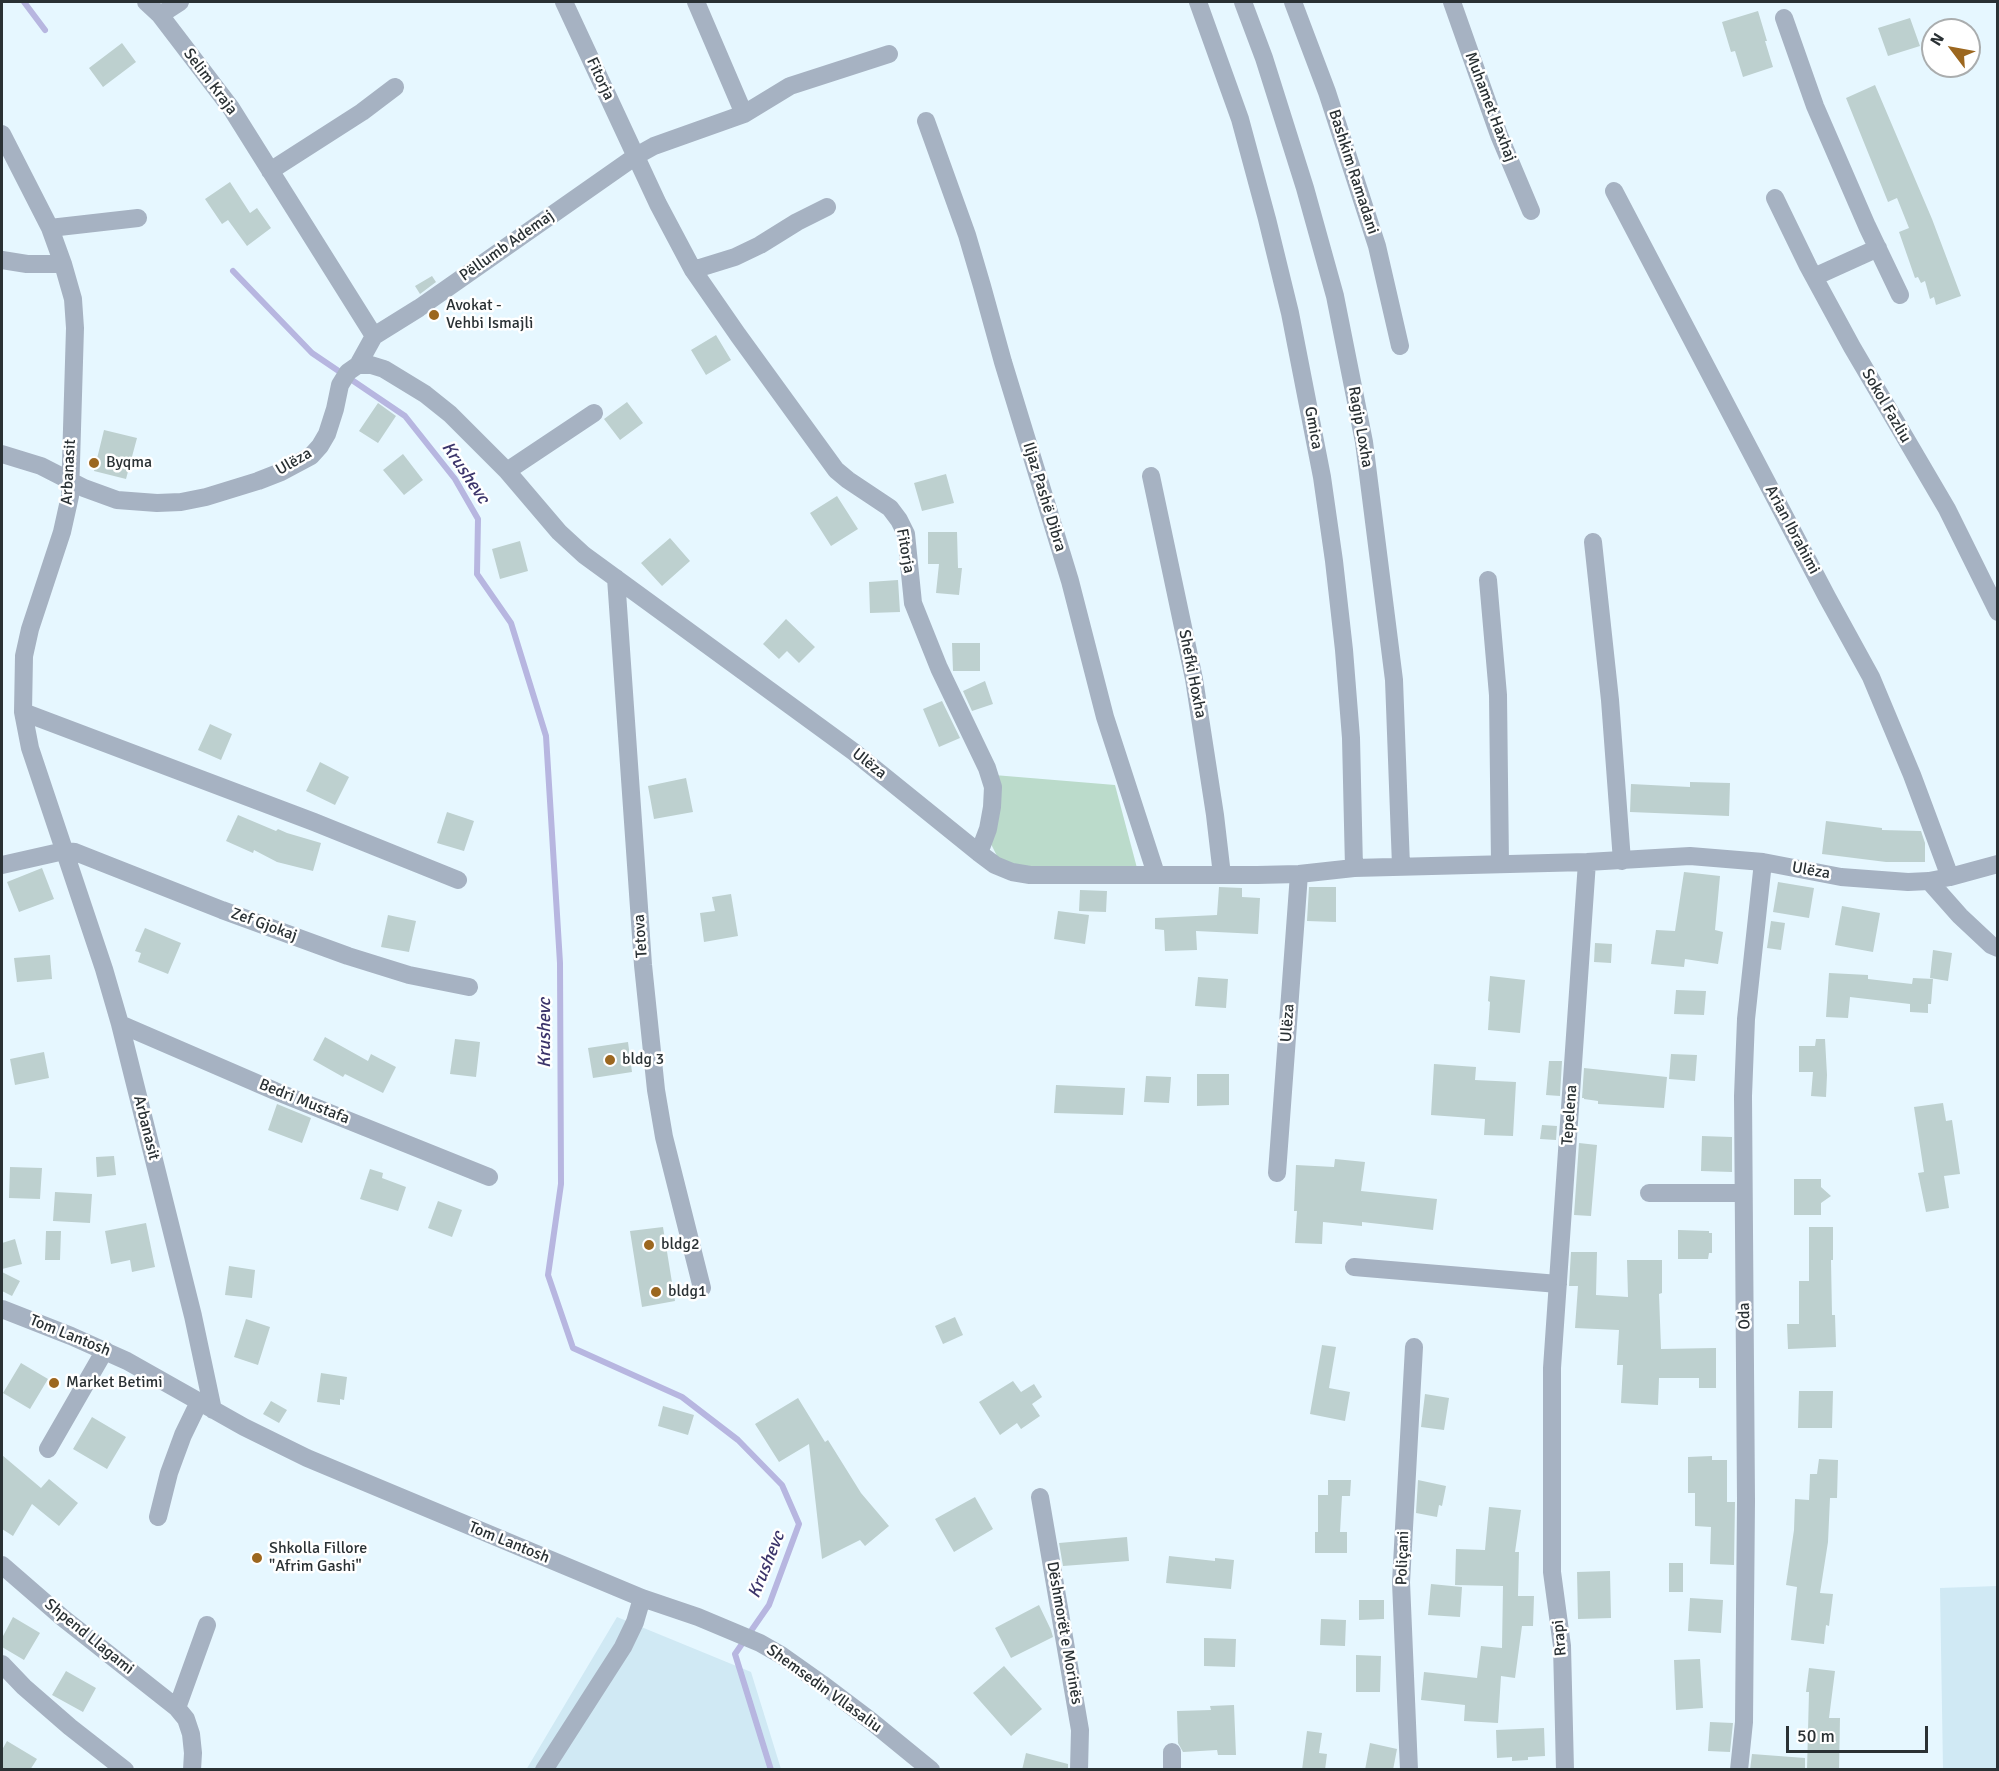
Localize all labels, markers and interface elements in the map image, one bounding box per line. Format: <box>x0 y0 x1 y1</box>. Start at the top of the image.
north arrow <box>1921 18 1981 78</box>
text: N <box>1926 30 1949 50</box>
street label: Selim Kraja <box>179 45 241 119</box>
street label: Muhamet Haxhaj <box>1460 49 1520 165</box>
street label: Fitorja <box>582 55 618 103</box>
street label: Bashkim Ramadani <box>1324 107 1382 237</box>
street label: Pëllumb Ademaj <box>456 206 558 286</box>
place label: Avokat - Vehbi Ismajli <box>446 296 533 334</box>
marker: Avokat - Vehbi Ismajli <box>427 308 441 322</box>
street label: Sokol Fazliu <box>1857 366 1915 446</box>
street label: Ragip Loxha <box>1343 385 1377 469</box>
street label: Gmica <box>1300 405 1326 451</box>
water label: Krushevc <box>436 438 494 508</box>
street label: Arbanasit <box>58 439 80 505</box>
street label: Iljaz Pashë Dibra <box>1018 440 1070 554</box>
street label: Ulëza <box>273 444 315 480</box>
place label: Byqma <box>106 453 152 473</box>
marker: Byqma <box>87 456 101 470</box>
street label: Arian Ibrahimi <box>1761 482 1823 578</box>
street label: Fitorja <box>892 527 918 575</box>
street label: Shefki Hoxha <box>1174 628 1210 720</box>
street label: Ulëza <box>848 745 890 783</box>
street label: Ulëza <box>1790 858 1832 884</box>
street label: Zef Gjokaj <box>228 904 300 946</box>
street label: Tetova <box>630 914 652 958</box>
water label: Krushevc <box>534 998 556 1068</box>
street label: Ulëza <box>1277 1003 1299 1043</box>
place label: bldg 3 <box>622 1050 664 1070</box>
marker: bldg 3 <box>603 1053 617 1067</box>
street label: Bedri Mustafa <box>256 1075 352 1129</box>
street label: Tepelena <box>1558 1084 1582 1146</box>
street label: Arbanasit <box>129 1094 163 1162</box>
place label: bldg2 <box>661 1235 700 1255</box>
marker: bldg2 <box>642 1238 656 1252</box>
place label: bldg1 <box>668 1282 707 1302</box>
marker: bldg1 <box>649 1285 663 1299</box>
street label: Oda <box>1735 1302 1755 1330</box>
street label: Tom Lantosh <box>27 1311 113 1361</box>
place label: Market Betimi <box>66 1373 163 1393</box>
marker: Market Betimi <box>47 1376 61 1390</box>
street label: Tom Lantosh <box>466 1518 552 1568</box>
water label: Krushevc <box>744 1528 790 1602</box>
street label: Poliçani <box>1392 1530 1414 1586</box>
place label: Shkolla Fillore "Afrim Gashi" <box>269 1539 367 1577</box>
marker: Shkolla Fillore "Afrim Gashi" <box>250 1551 264 1565</box>
street label: Dëshmorët e Morinës <box>1042 1560 1086 1706</box>
street label: Shpend Llagami <box>40 1595 138 1679</box>
street label: Rrapi <box>1549 1619 1571 1657</box>
street label: Shemsedin Vllasaliu <box>763 1641 885 1737</box>
scale bar <box>1789 1714 1932 1752</box>
text: 50 m <box>1797 1725 1835 1747</box>

